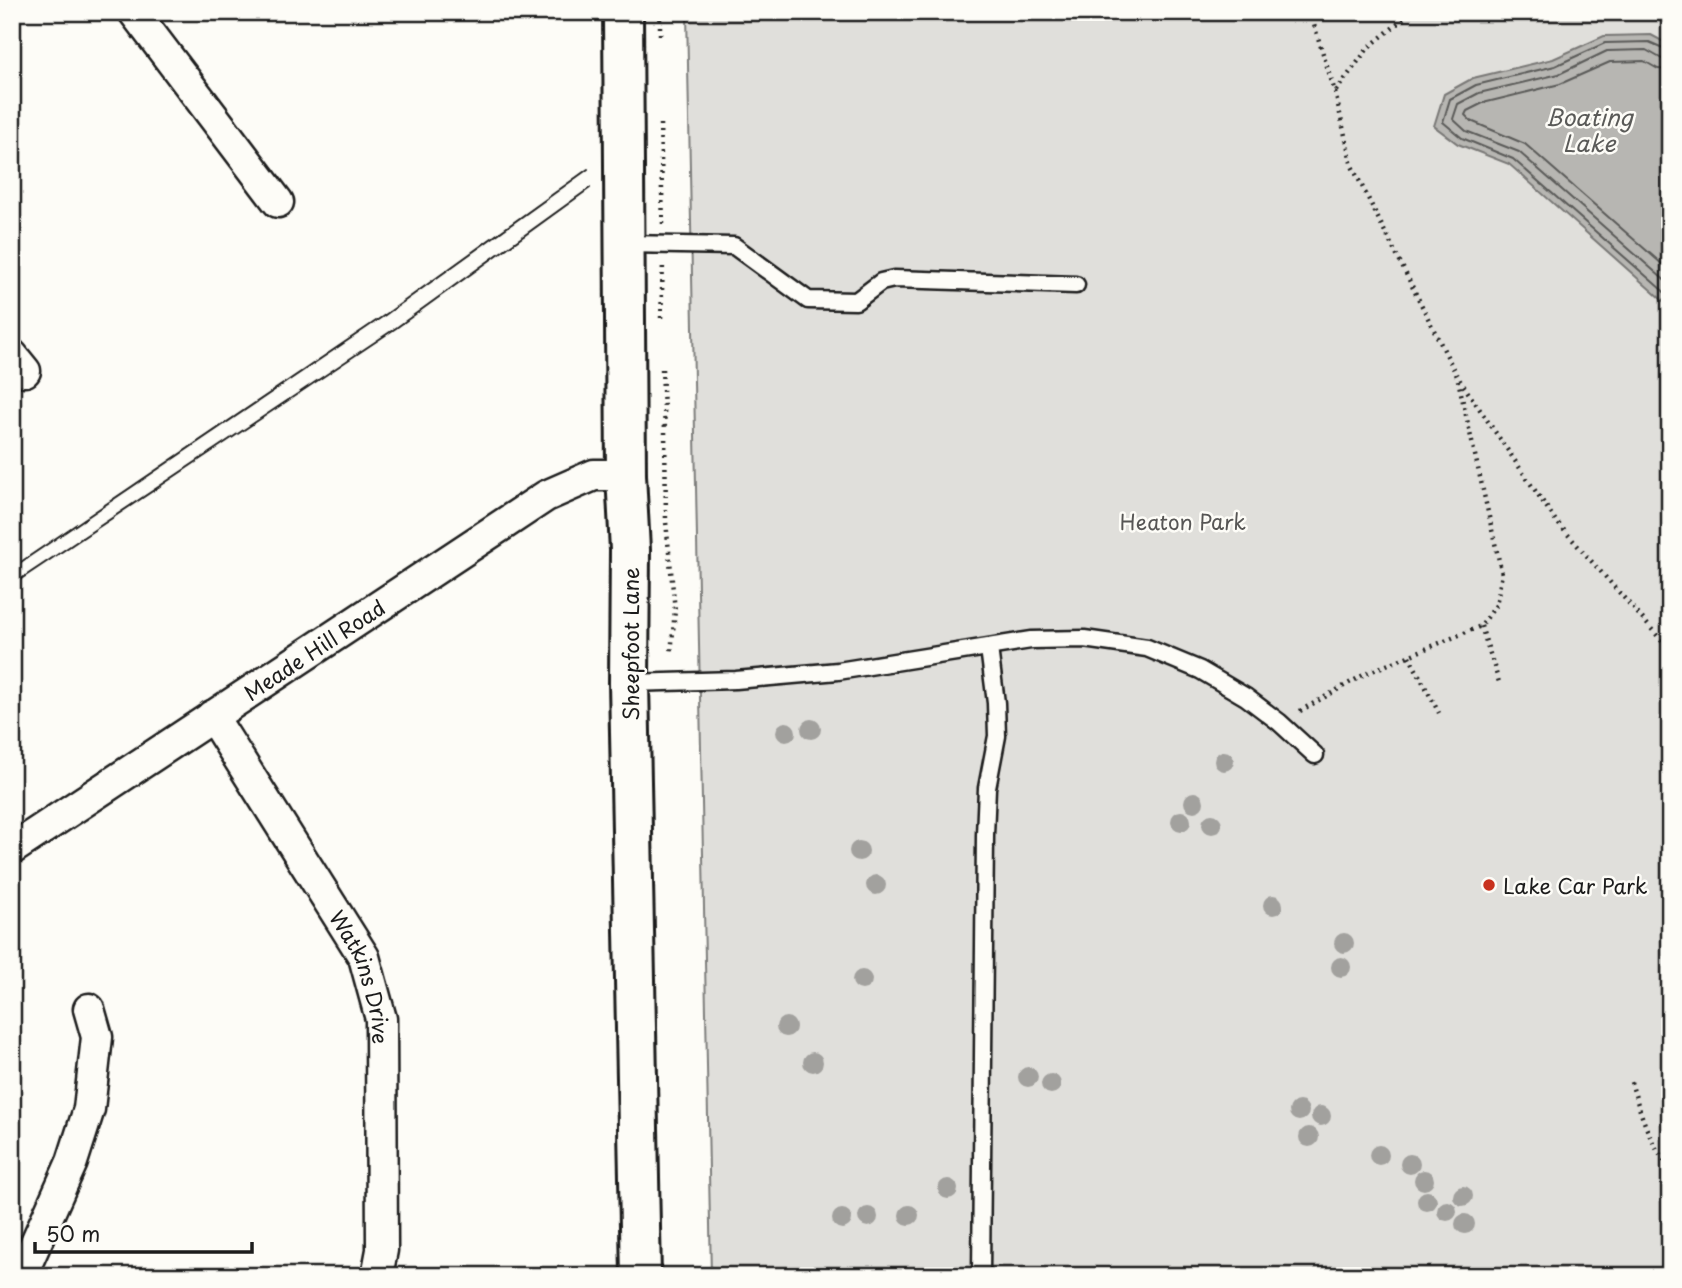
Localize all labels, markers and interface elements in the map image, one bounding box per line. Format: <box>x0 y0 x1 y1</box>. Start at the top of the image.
water label: Boating Lake <box>1545 99 1635 160</box>
park label: Heaton Park <box>1120 505 1246 537</box>
street label: Sheepfoot Lane <box>614 567 646 721</box>
street label: Meade Hill Road <box>237 591 391 708</box>
place label: Lake Car Park <box>1503 869 1648 901</box>
marker: Lake Car Park <box>1481 877 1497 893</box>
street label: Watkins Drive <box>322 903 397 1044</box>
scale bar <box>35 1211 252 1255</box>
text: 50 m <box>46 1217 100 1249</box>

